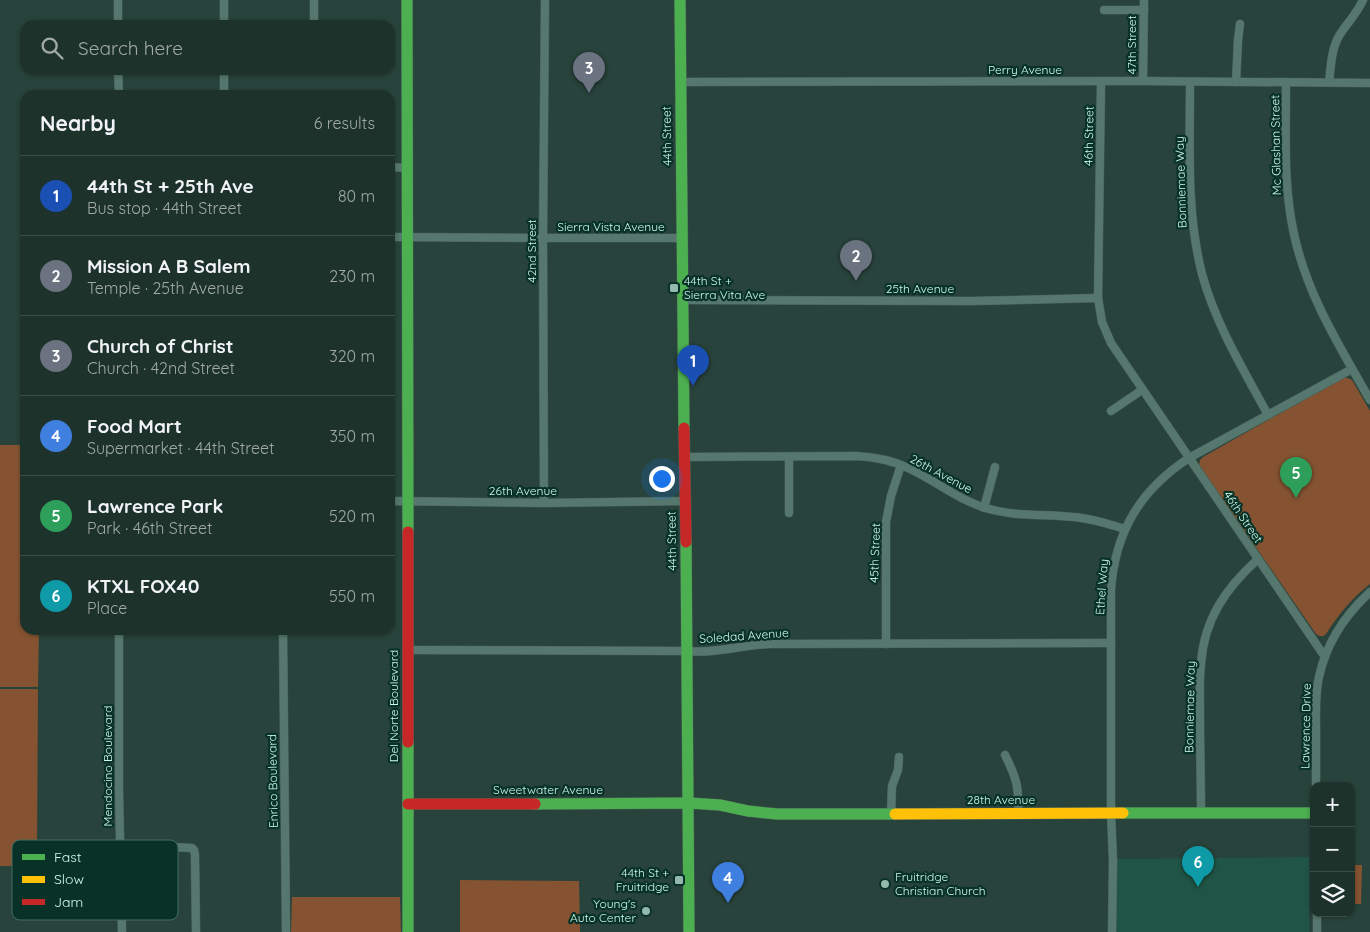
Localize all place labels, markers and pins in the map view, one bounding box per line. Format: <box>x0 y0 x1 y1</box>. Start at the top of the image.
pin: 3 <box>573 52 605 93</box>
pin: 2 <box>840 240 872 281</box>
place label: 44th St + Sierra Vita Ave <box>684 273 766 302</box>
marker: 44th St + Sierra Vita Ave <box>668 282 680 294</box>
pin: 1 <box>677 345 709 386</box>
pin: 5 <box>1280 457 1312 498</box>
pin: 6 <box>1182 846 1214 887</box>
pin: 4 <box>712 862 744 903</box>
place label: 44th St + Fruitridge <box>616 865 669 894</box>
place label: Fruitridge Christian Church <box>895 869 985 898</box>
marker: 44th St + Fruitridge <box>673 874 685 886</box>
marker: Fruitridge Christian Church <box>879 878 891 890</box>
place label: Young's Auto Center <box>570 896 636 925</box>
marker: Young's Auto Center <box>640 905 652 917</box>

